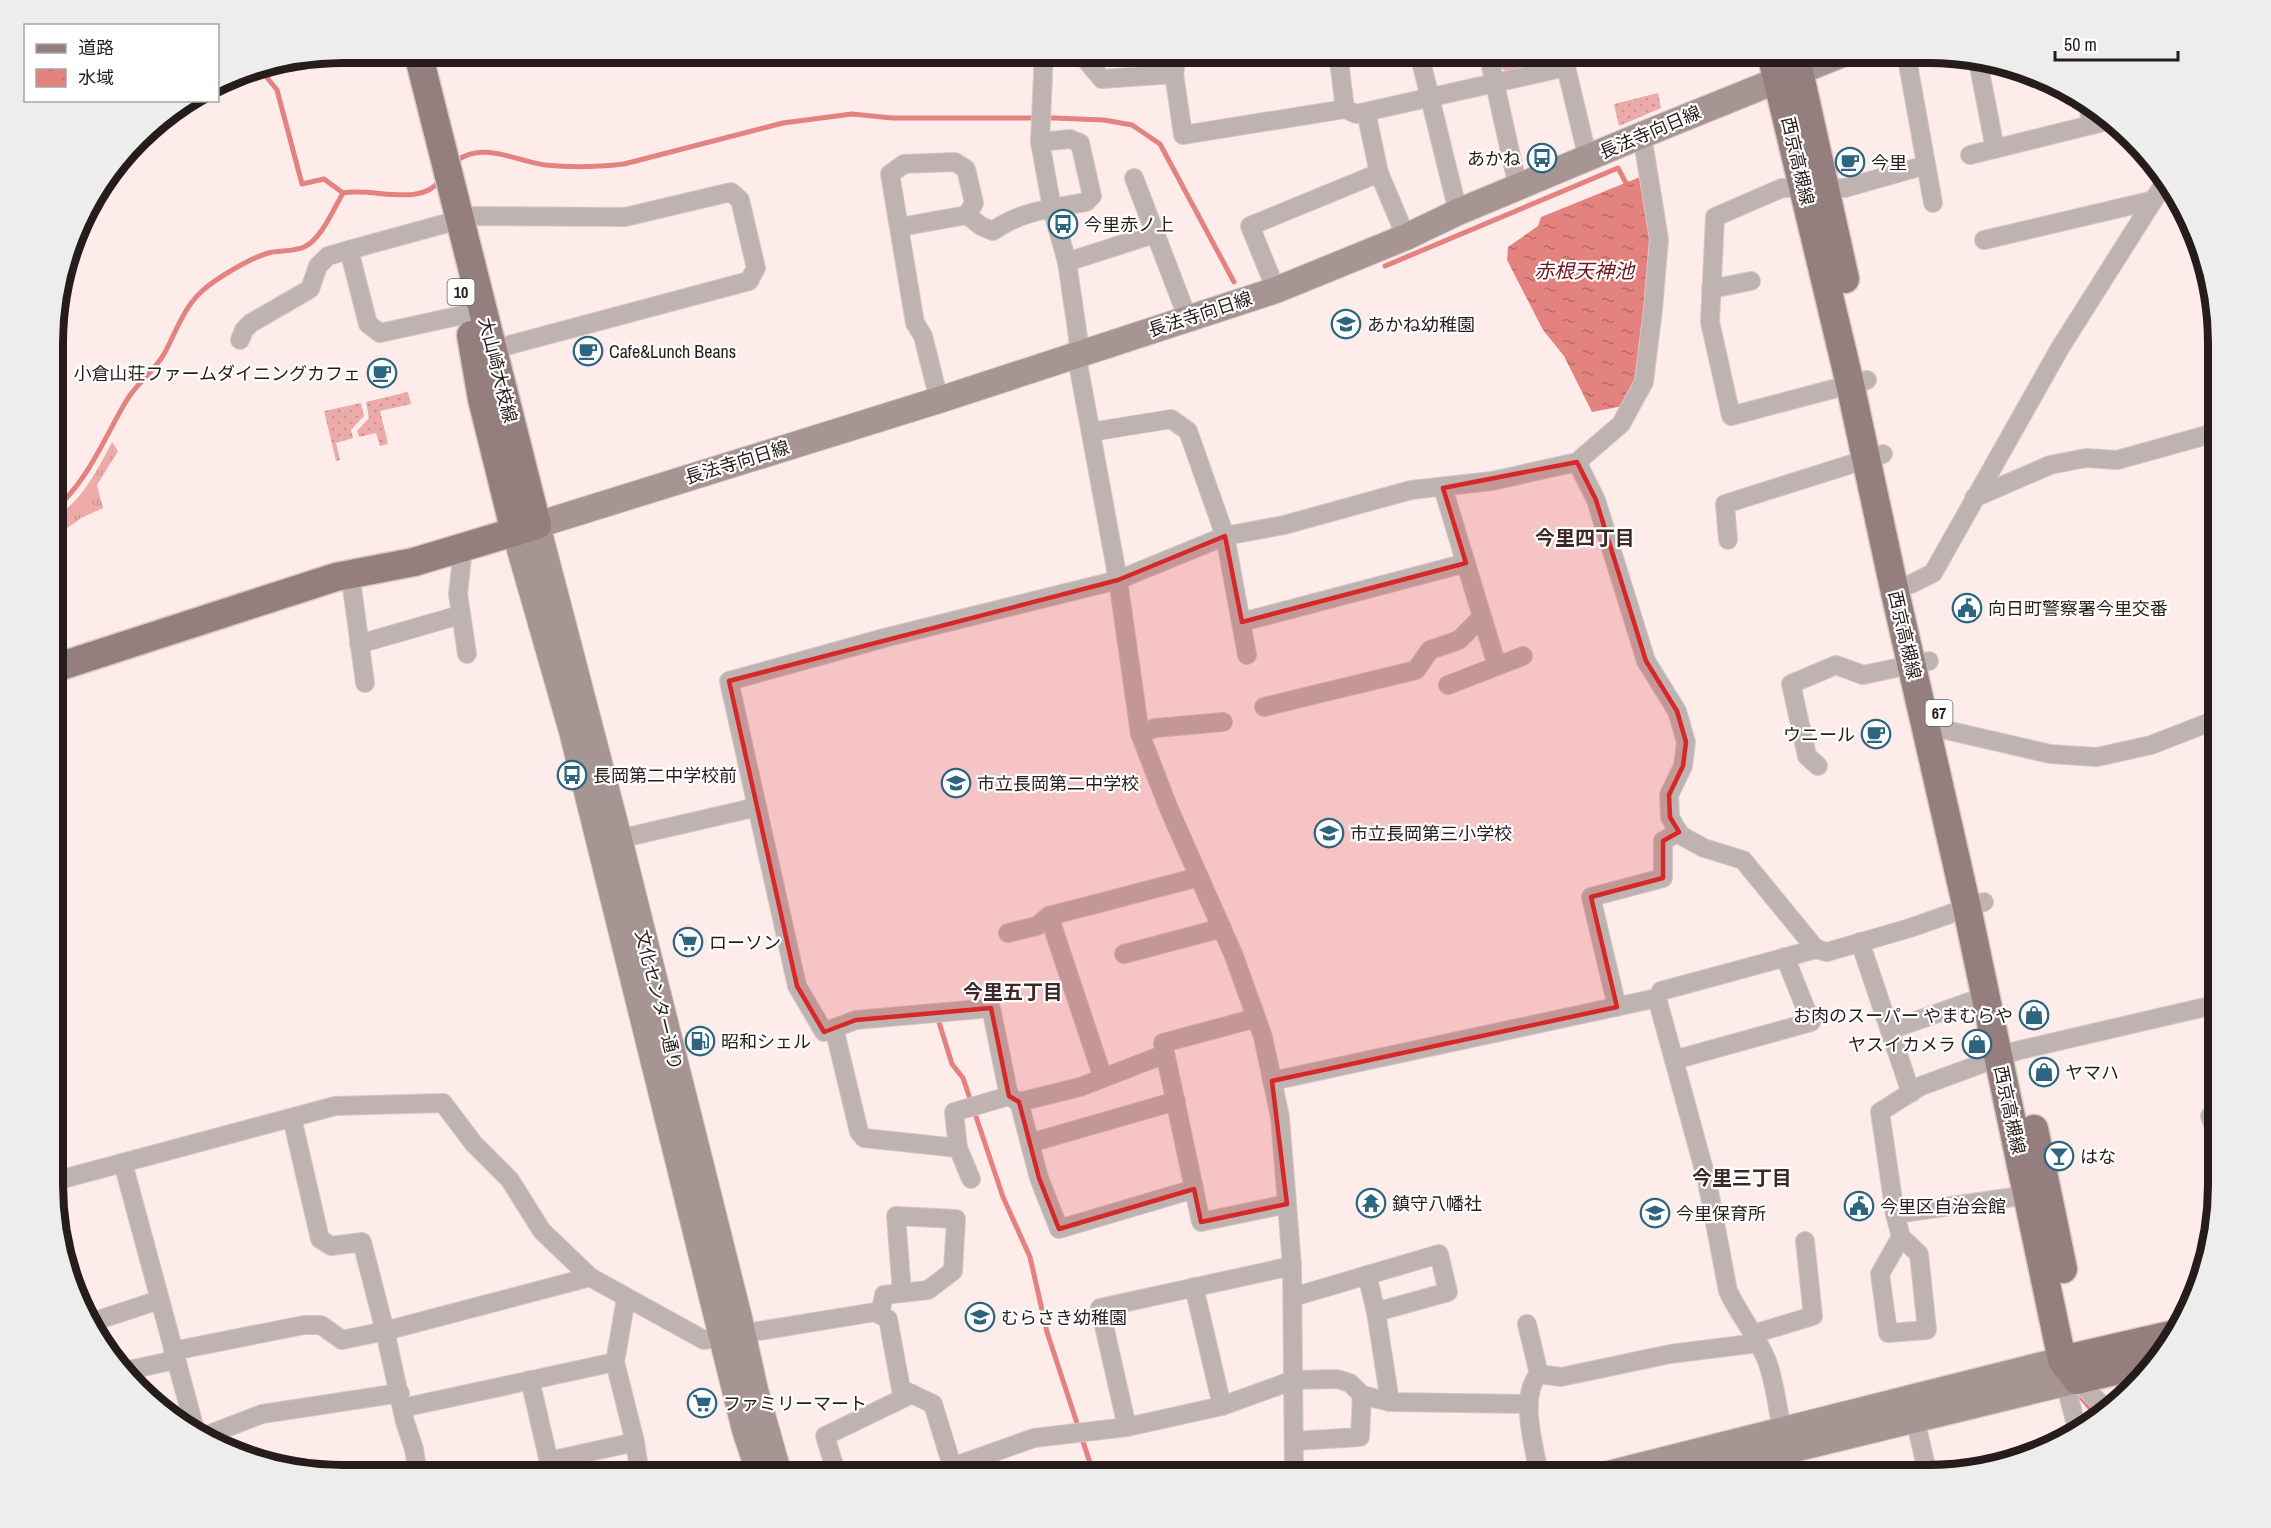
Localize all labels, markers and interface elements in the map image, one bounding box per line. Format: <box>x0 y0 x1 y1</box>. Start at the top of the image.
legend <box>24 24 219 102</box>
scale bar <box>2055 24 2178 62</box>
text: 50 m <box>2064 32 2097 57</box>
text: 道路 <box>78 35 114 60</box>
text: 水域 <box>78 65 114 90</box>
street label: 長法寺向日線 <box>1595 99 1705 165</box>
street label: 西京高槻線 <box>1776 114 1820 208</box>
bus stop icon: あかね <box>1526 142 1558 174</box>
place label: あかね <box>1467 146 1521 171</box>
cafe icon: 今里 <box>1834 146 1866 178</box>
place label: 今里 <box>1871 150 1907 175</box>
bus stop icon: 今里赤ノ上 <box>1047 208 1079 240</box>
place label: 今里赤ノ上 <box>1084 212 1174 237</box>
water label: 赤根天神池 <box>1534 257 1636 284</box>
road number: 10 <box>448 279 474 305</box>
street label: 長法寺向日線 <box>1145 285 1255 343</box>
school or university icon: あかね幼稚園 <box>1330 308 1362 340</box>
place label: あかね幼稚園 <box>1367 312 1475 337</box>
street label: 大山崎大枝線 <box>473 315 523 425</box>
cafe icon: Cafe&Lunch Beans <box>572 335 604 367</box>
place label: Cafe&Lunch Beans <box>609 339 736 364</box>
cafe icon: 小倉山荘ファームダイニングカフェ <box>366 357 398 389</box>
place label: 小倉山荘ファームダイニングカフェ <box>74 361 361 386</box>
street label: 長法寺向日線 <box>682 434 792 490</box>
district label: 今里四丁目 <box>1535 524 1635 551</box>
street label: 西京高槻線 <box>1883 588 1927 682</box>
public building icon: 向日町警察署今里交番 <box>1951 592 1983 624</box>
place label: 向日町警察署今里交番 <box>1988 596 2168 621</box>
road number: 67 <box>1926 700 1952 726</box>
cafe icon: ウニール <box>1860 718 1892 750</box>
place label: ウニール <box>1783 722 1855 747</box>
bus stop icon: 長岡第二中学校前 <box>556 759 588 791</box>
place label: 長岡第二中学校前 <box>593 763 737 788</box>
school or university icon: 市立長岡第二中学校 <box>940 767 972 799</box>
place label: 市立長岡第二中学校 <box>977 771 1139 796</box>
school or university icon: 市立長岡第三小学校 <box>1313 817 1345 849</box>
place label: 市立長岡第三小学校 <box>1350 821 1512 846</box>
supermarket icon: ローソン <box>672 926 704 958</box>
street label: 文化センター通り <box>629 927 689 1073</box>
place label: ローソン <box>709 930 781 955</box>
district label: 今里五丁目 <box>963 978 1063 1005</box>
shop icon: お肉のスーパー やまむらや <box>2018 999 2050 1031</box>
place label: お肉のスーパー やまむらや <box>1793 1003 2013 1028</box>
fuel station icon: 昭和シェル <box>684 1025 716 1057</box>
shop icon: ヤスイカメラ <box>1961 1028 1993 1060</box>
place label: 昭和シェル <box>721 1029 811 1054</box>
place label: ヤスイカメラ <box>1848 1032 1956 1057</box>
shop icon: ヤマハ <box>2028 1056 2060 1088</box>
place label: ヤマハ <box>2065 1060 2119 1085</box>
street label: 西京高槻線 <box>1988 1063 2032 1157</box>
bar icon: はな <box>2043 1140 2075 1172</box>
place label: はな <box>2080 1144 2116 1169</box>
district label: 今里三丁目 <box>1692 1164 1792 1191</box>
temple icon: 鎮守八幡社 <box>1355 1187 1387 1219</box>
public building icon: 今里区自治会館 <box>1843 1190 1875 1222</box>
place label: 鎮守八幡社 <box>1392 1191 1482 1216</box>
place label: 今里区自治会館 <box>1880 1194 2006 1219</box>
school or university icon: 今里保育所 <box>1639 1197 1671 1229</box>
place label: 今里保育所 <box>1676 1201 1766 1226</box>
school or university icon: むらさき幼稚園 <box>964 1301 996 1333</box>
place label: むらさき幼稚園 <box>1001 1305 1127 1330</box>
supermarket icon: ファミリーマート <box>686 1387 718 1419</box>
place label: ファミリーマート <box>723 1391 867 1416</box>

